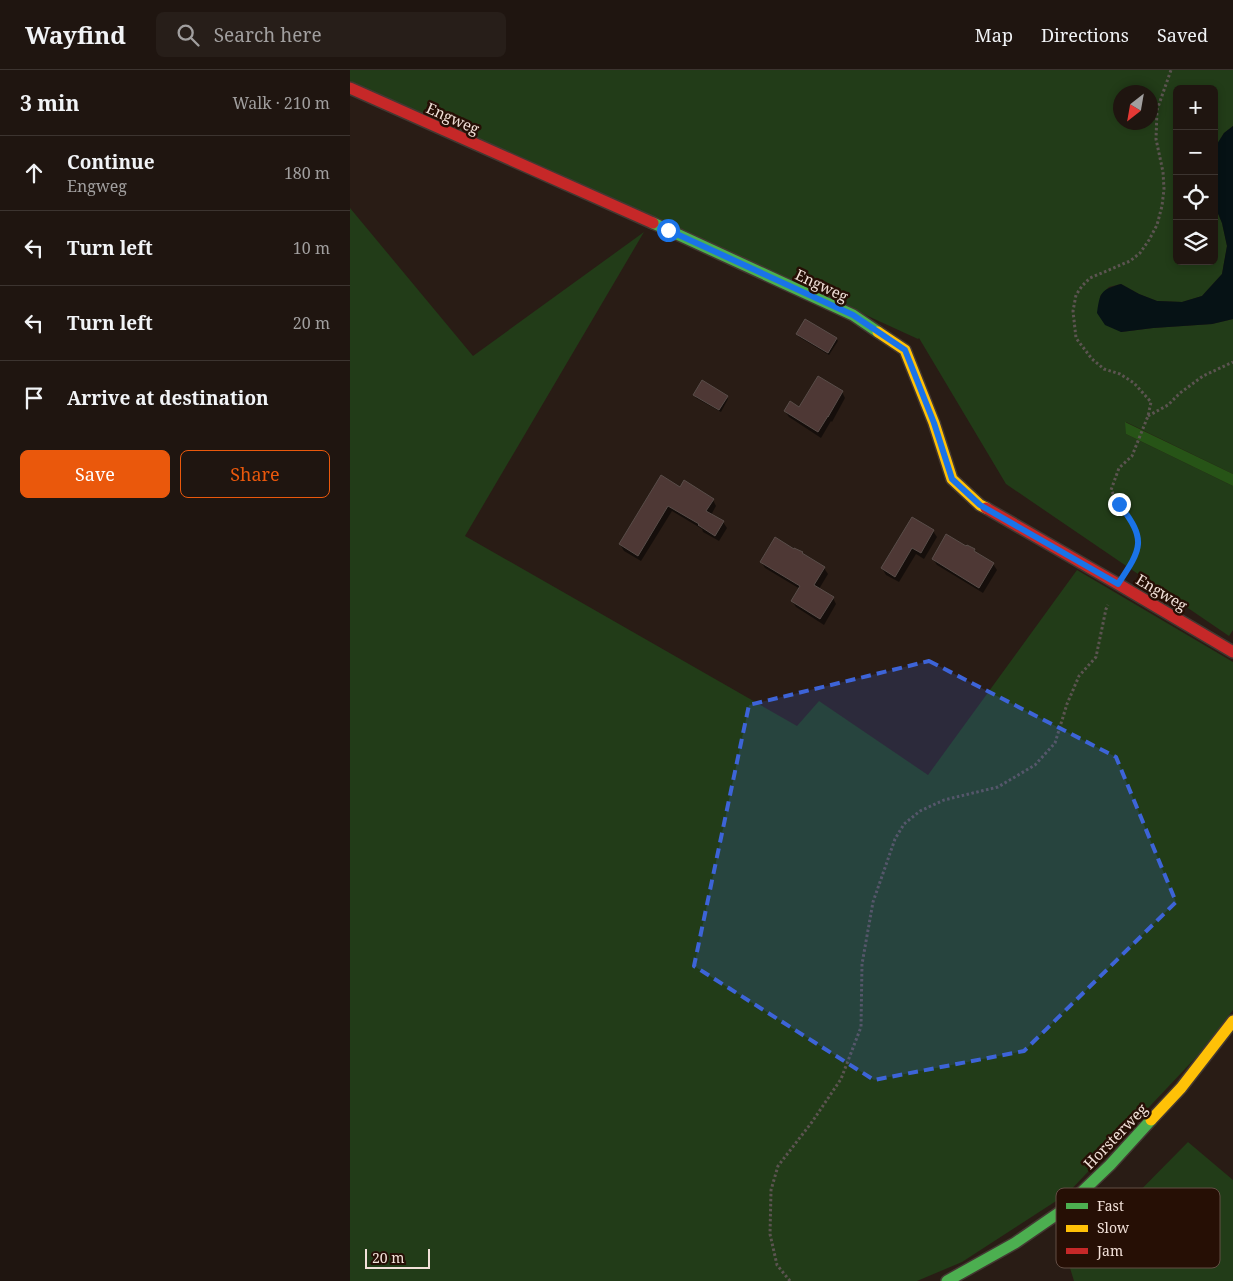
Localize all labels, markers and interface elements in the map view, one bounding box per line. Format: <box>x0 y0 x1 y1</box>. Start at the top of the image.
search box <box>156 12 506 57</box>
text: Wayfind <box>25 18 126 51</box>
icon: search <box>174 21 202 49</box>
text: Search here <box>214 22 322 48</box>
text: Map <box>975 23 1013 47</box>
text: Directions <box>1041 23 1129 47</box>
text: Saved <box>1157 23 1208 47</box>
north arrow <box>1113 85 1158 130</box>
map controls <box>1173 85 1218 265</box>
button: + <box>1173 85 1218 130</box>
text: 3 min <box>20 89 79 117</box>
text: Walk · 210 m <box>233 92 330 114</box>
street label: Engweg <box>423 97 483 139</box>
button: − <box>1173 130 1218 175</box>
text: Continue <box>67 149 155 175</box>
icon: ahead <box>20 159 48 187</box>
text: 180 m <box>284 162 330 184</box>
text: Engweg <box>67 175 127 197</box>
button: locate <box>1173 175 1218 220</box>
route start <box>657 219 680 242</box>
button: layers <box>1173 220 1218 265</box>
icon: left <box>20 234 48 262</box>
text: Turn left <box>67 235 153 261</box>
text: 10 m <box>293 237 330 259</box>
street label: Engweg <box>792 264 852 306</box>
icon: left <box>20 309 48 337</box>
text: Turn left <box>67 310 153 336</box>
text: 20 m <box>293 312 330 334</box>
icon: arrive <box>20 384 48 412</box>
text: Arrive at destination <box>67 385 269 411</box>
button: Save <box>20 450 170 498</box>
button: Share <box>180 450 330 498</box>
route end <box>1108 493 1131 516</box>
street label: Engweg <box>1133 569 1191 615</box>
street label: Horsterweg <box>1079 1099 1151 1173</box>
legend <box>1056 1188 1220 1268</box>
text: Fast <box>1097 1196 1124 1215</box>
text: Slow <box>1097 1218 1130 1237</box>
text: Jam <box>1096 1241 1123 1260</box>
scale bar <box>365 1246 430 1269</box>
text: 20 m <box>372 1248 405 1267</box>

